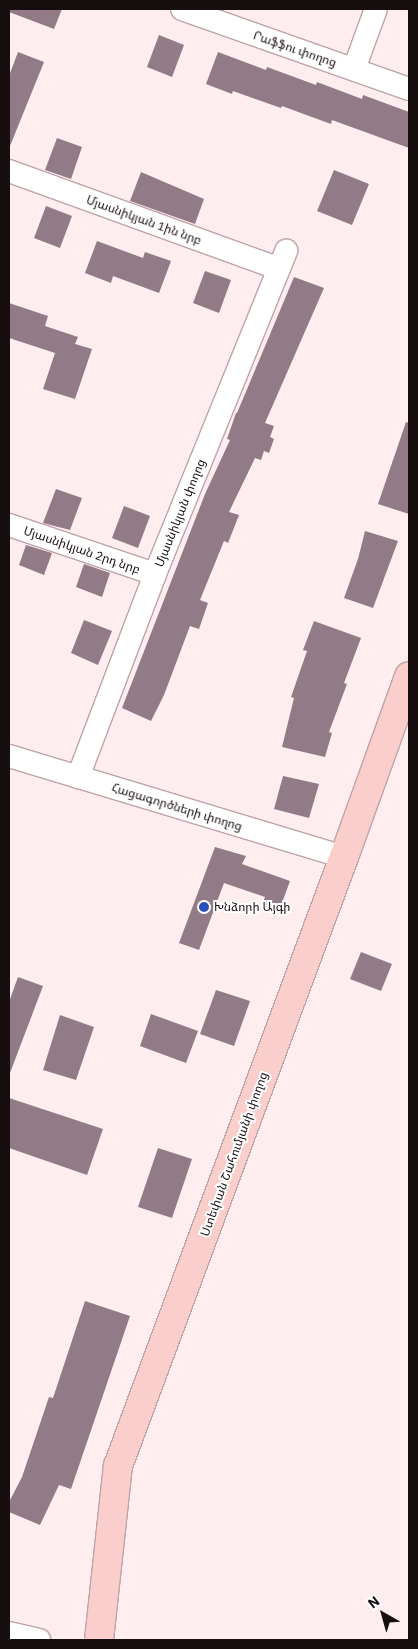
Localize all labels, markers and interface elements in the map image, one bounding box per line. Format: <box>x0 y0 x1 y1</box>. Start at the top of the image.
street label: Րաֆֆու փողոց <box>251 28 339 70</box>
street label: Մյասնիկյան 1ին նրբ <box>84 192 204 248</box>
street label: Մյասնիկյան փողոց <box>152 457 208 569</box>
street label: Մյասնիկյան 2րդ նրբ <box>22 523 142 577</box>
street label: Հացագործների փողոց <box>110 780 244 834</box>
place label: Խնձորի Այգի <box>214 900 291 914</box>
marker: Խնձորի Այգի <box>198 901 210 913</box>
street label: Ստեփան Շահումյանի փողոց <box>197 1070 271 1238</box>
north arrow <box>358 1589 408 1639</box>
text: N <box>364 1592 383 1612</box>

